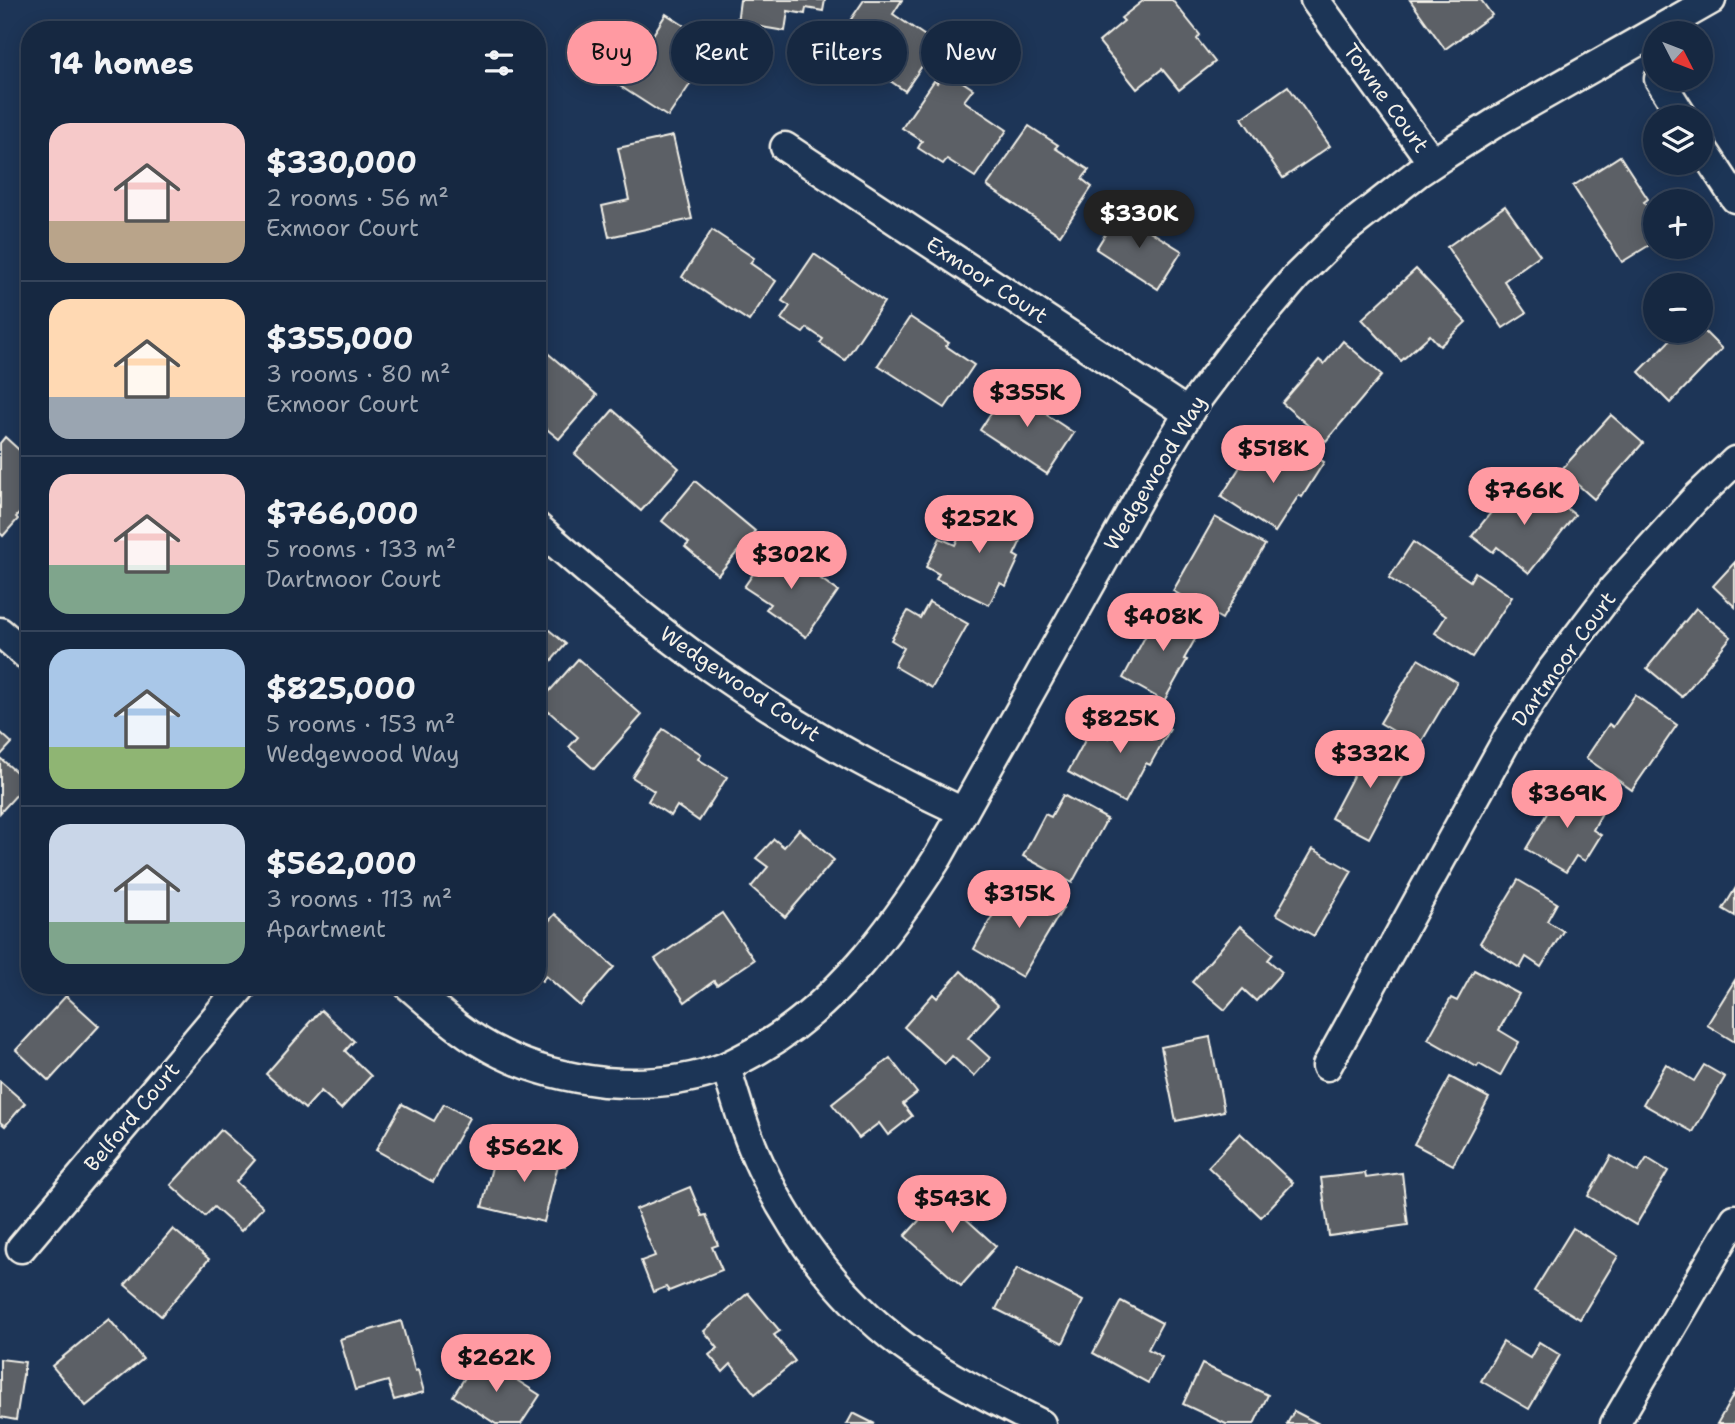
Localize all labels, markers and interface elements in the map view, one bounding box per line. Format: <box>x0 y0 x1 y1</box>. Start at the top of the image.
chip: Buy <box>567 21 657 84</box>
chip: Rent <box>671 21 773 84</box>
chip: Filters <box>787 21 907 84</box>
chip: New <box>921 21 1021 84</box>
north arrow <box>1643 21 1713 91</box>
map controls <box>1643 21 1713 343</box>
street label: Towne Court <box>1337 38 1435 158</box>
text: 14 homes <box>49 43 194 84</box>
icon: filters <box>480 44 518 82</box>
button: layers <box>1643 105 1713 175</box>
text: $330,000 <box>266 142 417 183</box>
icon: home <box>105 151 189 235</box>
text: 2 rooms · 56 m² <box>266 183 449 213</box>
button: + <box>1643 189 1713 259</box>
pin: $330K <box>1090 190 1188 250</box>
text: $330K <box>1099 198 1179 228</box>
text: Exmoor Court <box>266 213 419 243</box>
street label: Exmoor Court <box>921 230 1053 330</box>
button: − <box>1643 273 1713 343</box>
text: $355,000 <box>266 318 414 359</box>
icon: home <box>105 327 189 411</box>
text: 3 rooms · 80 m² <box>266 359 451 389</box>
pin: $355K <box>978 370 1076 429</box>
text: $355K <box>989 377 1065 407</box>
text: Exmoor Court <box>266 389 419 419</box>
street label: Wedgewood Way <box>1098 390 1212 556</box>
pin: $518K <box>1224 426 1322 485</box>
text: $518K <box>1237 433 1309 463</box>
pin: $766K <box>1475 468 1573 527</box>
text: $766K <box>1484 475 1564 505</box>
text: $766,000 <box>266 493 419 534</box>
pin: $252K <box>930 496 1028 555</box>
icon: home <box>105 502 189 586</box>
text: $252K <box>941 503 1017 533</box>
pin: $302K <box>742 532 840 591</box>
text: 5 rooms · 133 m² <box>266 534 456 564</box>
text: $302K <box>752 539 830 569</box>
text: Dartmoor Court <box>266 564 441 594</box>
street label: Dartmoor Court <box>1506 586 1622 732</box>
pin: $408K <box>1114 594 1212 653</box>
text: $408K <box>1123 601 1203 631</box>
street label: Wedgewood Court <box>654 620 826 748</box>
text: $825,000 <box>266 668 416 709</box>
icon: home <box>105 677 189 761</box>
pin: $825K <box>1071 696 1169 755</box>
text: $825K <box>1081 703 1159 733</box>
text: 5 rooms · 153 m² <box>266 709 455 739</box>
pin: $332K <box>1321 730 1419 790</box>
text: $332K <box>1331 738 1409 768</box>
text: Wedgewood Way <box>266 739 459 769</box>
pin: $369K <box>1518 770 1616 830</box>
text: $369K <box>1528 778 1606 808</box>
text: $562,000 <box>266 843 417 884</box>
icon: home <box>105 852 189 936</box>
pin: $315K <box>970 870 1068 930</box>
text: $315K <box>983 878 1055 908</box>
text: 3 rooms · 113 m² <box>266 884 452 914</box>
text: Apartment <box>266 914 386 944</box>
street label: Belford Court <box>78 1056 186 1178</box>
pin: $562K <box>475 1124 573 1184</box>
text: $562K <box>485 1132 563 1162</box>
pin: $543K <box>903 1176 1001 1235</box>
text: $543K <box>914 1183 990 1213</box>
pin: $262K <box>447 1334 545 1394</box>
text: $262K <box>457 1342 535 1372</box>

